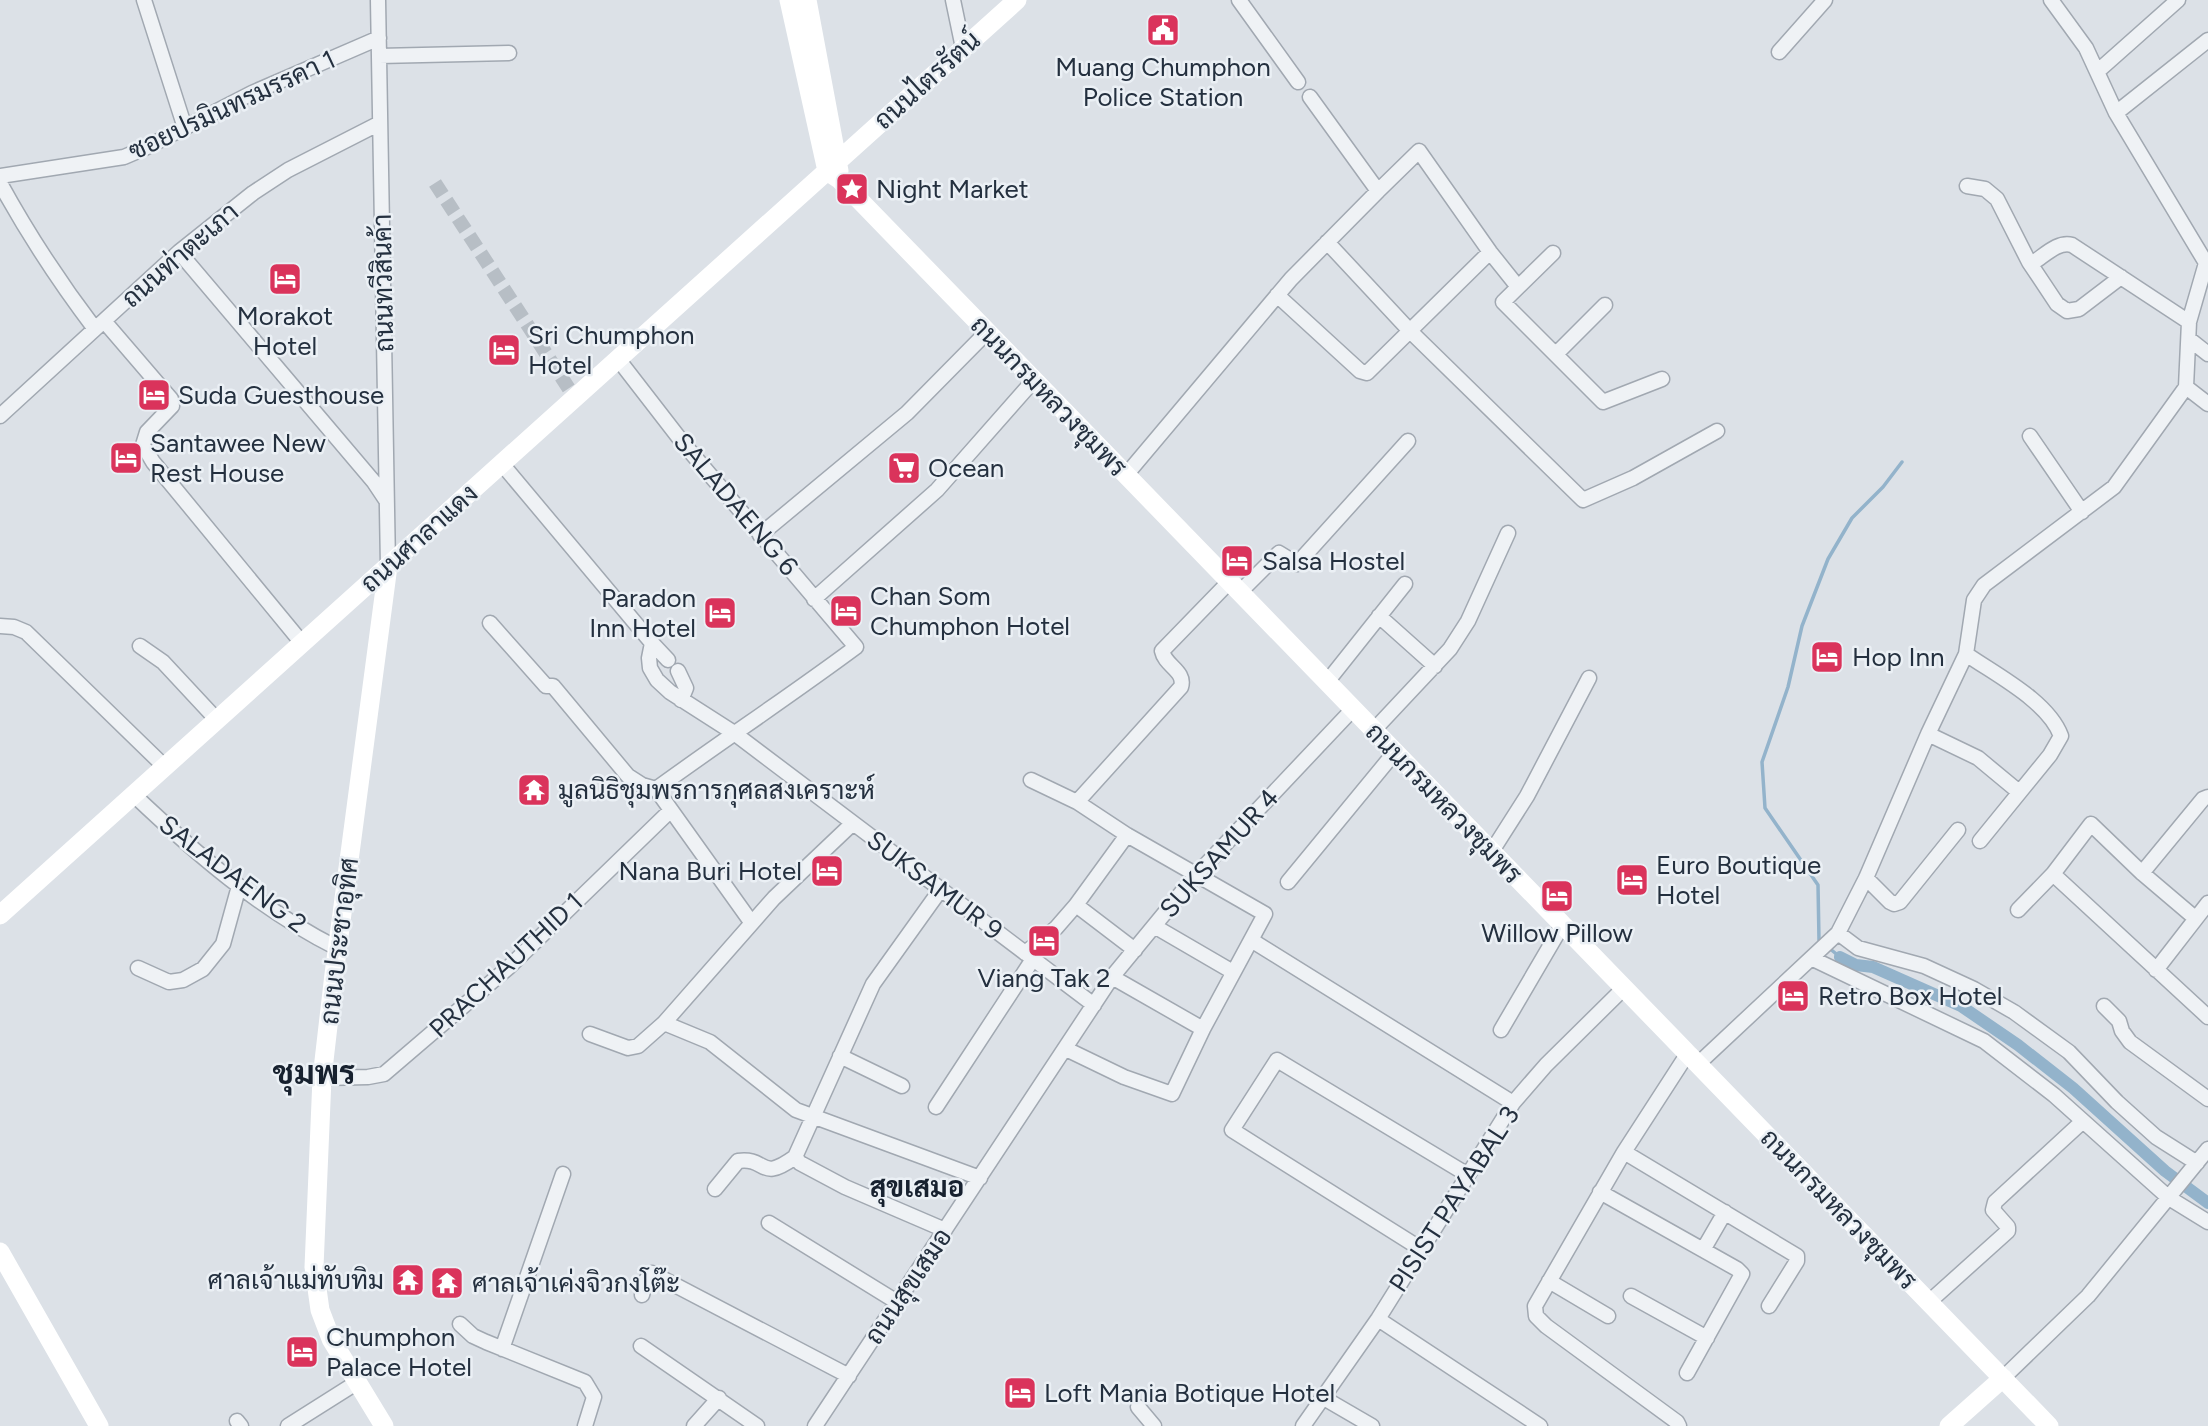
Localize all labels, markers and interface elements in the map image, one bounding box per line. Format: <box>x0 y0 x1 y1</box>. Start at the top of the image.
public building icon: Muang Chumphon Police Station <box>1144 11 1182 49</box>
street label: ถนนไตรรัตน์ <box>867 23 987 136</box>
street label: ซอยปรมินทรมรรคา 1 <box>123 43 341 167</box>
place label: Muang Chumphon Police Station <box>1055 51 1271 113</box>
place icon: Night Market <box>833 170 871 208</box>
place label: Night Market <box>876 173 1029 205</box>
street label: ถนนท่าตะเภา <box>115 196 245 314</box>
street label: ถนนทวีสินค้า <box>366 213 400 353</box>
hotel icon: Morakot Hotel <box>266 260 304 298</box>
place label: Morakot Hotel <box>237 300 333 362</box>
street label: ถนนกรมหลวงชุมพร <box>963 309 1134 485</box>
place label: Sri Chumphon Hotel <box>528 319 695 381</box>
hotel icon: Sri Chumphon Hotel <box>485 331 523 369</box>
hotel icon: Suda Guesthouse <box>135 376 173 414</box>
place label: Suda Guesthouse <box>178 379 384 411</box>
street label: SALADAENG 6 <box>667 426 805 582</box>
place label: Santawee New Rest House <box>150 427 326 489</box>
hotel icon: Santawee New Rest House <box>107 439 145 477</box>
supermarket icon: Ocean <box>885 449 923 487</box>
place label: Ocean <box>928 452 1004 484</box>
street label: ถนนศาลาแดง <box>354 477 484 599</box>
hotel icon: Salsa Hostel <box>1218 542 1256 580</box>
place label: Salsa Hostel <box>1262 545 1405 577</box>
place label: Chan Som Chumphon Hotel <box>870 580 1070 642</box>
place label: Paradon Inn Hotel <box>589 582 696 644</box>
hotel icon: Chan Som Chumphon Hotel <box>827 592 865 630</box>
hotel icon: Paradon Inn Hotel <box>701 594 739 632</box>
hotel icon: Hop Inn <box>1808 638 1846 676</box>
place label: Hop Inn <box>1852 641 1944 673</box>
street label: ถนนกรมหลวงชุมพร <box>1358 716 1529 892</box>
temple icon: มูลนิธิชุมพรการกุศลสงเคราะห์ <box>515 771 553 809</box>
place label: มูลนิธิชุมพรการกุศลสงเคราะห์ <box>558 773 875 808</box>
street label: SUKSAMUR 4 <box>1153 782 1285 924</box>
street label: SALADAENG 2 <box>153 808 313 940</box>
street label: SUKSAMUR 9 <box>861 824 1009 946</box>
place label: Euro Boutique Hotel <box>1656 849 1821 911</box>
hotel icon: Nana Buri Hotel <box>808 852 846 890</box>
place label: Nana Buri Hotel <box>619 855 802 887</box>
street label: ถนนประชาอุทิศ <box>313 856 367 1027</box>
hotel icon: Euro Boutique Hotel <box>1613 861 1651 899</box>
hotel icon: Willow Pillow <box>1538 877 1576 915</box>
street label: PRACHAUTHID 1 <box>423 886 589 1044</box>
place label: Willow Pillow <box>1481 917 1633 949</box>
hotel icon: Viang Tak 2 <box>1025 922 1063 960</box>
place label: Viang Tak 2 <box>977 962 1111 994</box>
hotel icon: Retro Box Hotel <box>1774 977 1812 1015</box>
place label: Retro Box Hotel <box>1818 980 2002 1012</box>
district label: ชุมพร <box>272 1053 356 1096</box>
street label: PISIST PAYABAL 3 <box>1382 1100 1526 1298</box>
street label: ถนนกรมหลวงชุมพร <box>1753 1122 1924 1298</box>
district label: สุขเสมอ <box>870 1170 964 1207</box>
street label: ถนนสุขเสมอ <box>858 1222 960 1351</box>
temple icon: ศาลเจ้าแม่ทับทิม <box>389 1261 427 1299</box>
place label: ศาลเจ้าแม่ทับทิม <box>208 1264 384 1296</box>
temple icon: ศาลเจ้าเค่งจิวกงโต๊ะ <box>428 1264 466 1302</box>
place label: ศาลเจ้าเค่งจิวกงโต๊ะ <box>472 1267 680 1299</box>
place label: Chumphon Palace Hotel <box>326 1321 472 1383</box>
hotel icon: Chumphon Palace Hotel <box>283 1333 321 1371</box>
hotel icon: Loft Mania Botique Hotel <box>1001 1374 1039 1412</box>
place label: Loft Mania Botique Hotel <box>1044 1377 1335 1409</box>

